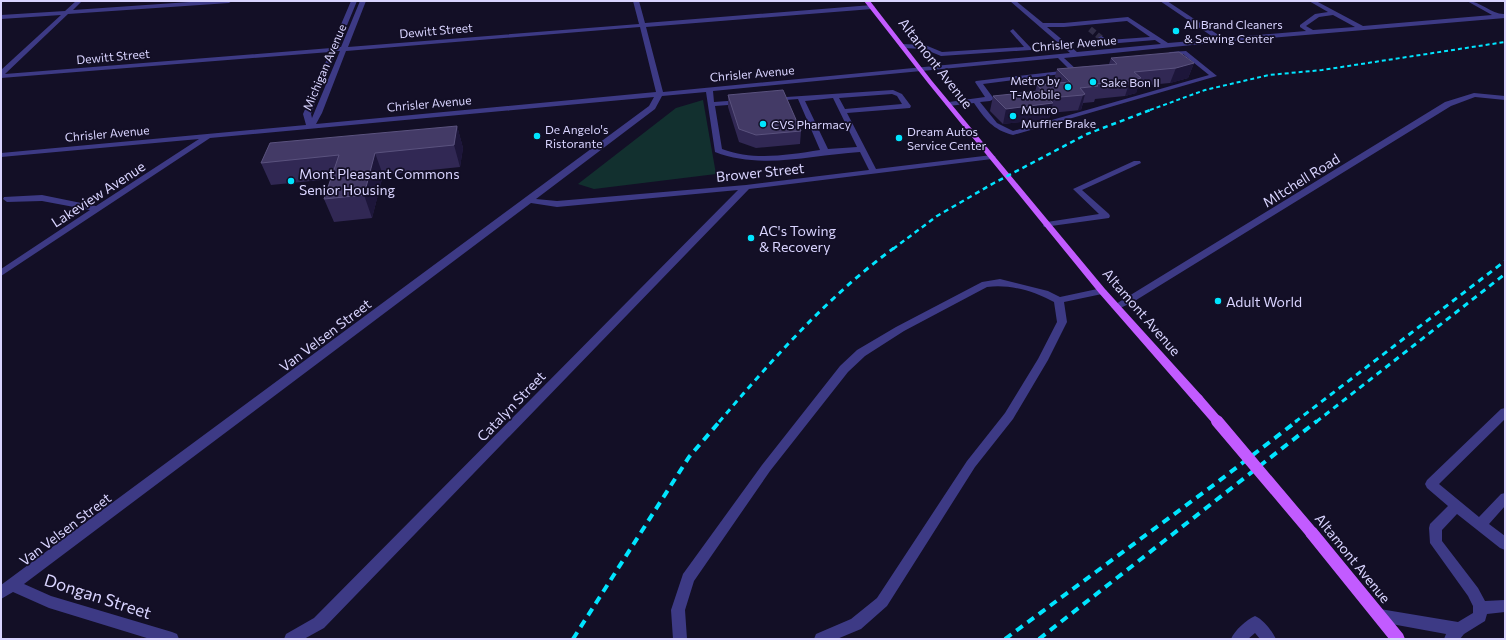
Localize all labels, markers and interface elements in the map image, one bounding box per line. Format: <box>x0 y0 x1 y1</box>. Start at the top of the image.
street label: Altamont Avenue <box>895 14 977 112</box>
place label: All Brand Cleaners & Sewing Center <box>1184 17 1283 45</box>
street label: Dewitt Street <box>399 20 473 40</box>
street label: Michigan Avenue <box>300 22 348 112</box>
marker: All Brand Cleaners & Sewing Center <box>1171 26 1181 36</box>
street label: Chrisler Avenue <box>1031 32 1117 54</box>
street label: Dewitt Street <box>76 46 150 66</box>
street label: Chrisler Avenue <box>709 62 795 84</box>
place label: Metro by T-Mobile <box>1010 73 1060 101</box>
place label: Sake Bon II <box>1101 75 1160 89</box>
marker: Sake Bon II <box>1088 77 1098 87</box>
marker: Metro by T-Mobile <box>1063 82 1073 92</box>
street label: Chrisler Avenue <box>386 92 472 114</box>
place label: Munro Muffler Brake <box>1021 102 1096 130</box>
marker: Munro Muffler Brake <box>1008 111 1018 121</box>
place label: CVS Pharmacy <box>771 117 851 131</box>
marker: CVS Pharmacy <box>758 119 768 129</box>
street label: Chrisler Avenue <box>64 122 150 144</box>
place label: De Angelo's Ristorante <box>545 122 608 150</box>
place label: Dream Autos Service Center <box>907 124 987 152</box>
marker: De Angelo's Ristorante <box>532 131 542 141</box>
marker: Dream Autos Service Center <box>894 133 904 143</box>
street label: MItchell Road <box>1259 150 1343 210</box>
street label: Lakeview Avenue <box>48 157 148 231</box>
street label: Brower Street <box>715 159 805 185</box>
place label: Mont Pleasant Commons Senior Housing <box>299 165 460 198</box>
marker: Mont Pleasant Commons Senior Housing <box>286 176 296 186</box>
place label: AC's Towing & Recovery <box>759 222 837 255</box>
marker: AC's Towing & Recovery <box>746 233 756 243</box>
street label: Altamont Avenue <box>1100 265 1184 359</box>
place label: Adult World <box>1226 293 1302 310</box>
street label: Van Velsen Street <box>276 295 374 375</box>
marker: Adult World <box>1213 296 1223 306</box>
street label: Catalyn Street <box>473 367 549 445</box>
street label: Van Velsen Street <box>16 489 114 569</box>
street label: Altamont Avenue <box>1312 510 1394 606</box>
street label: Dongan Street <box>42 569 154 623</box>

